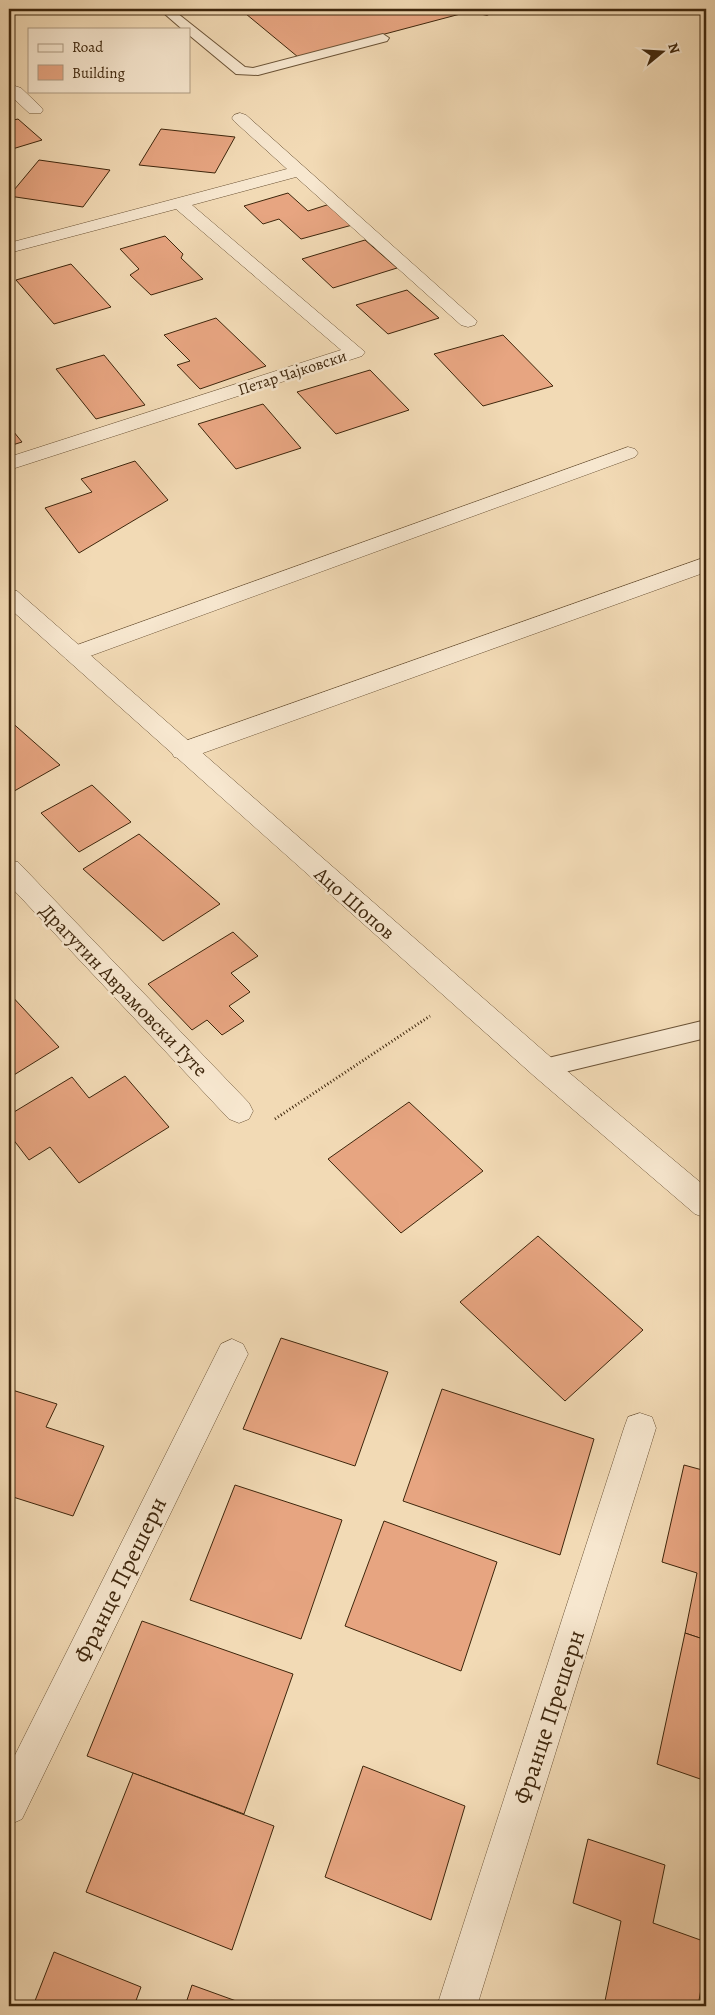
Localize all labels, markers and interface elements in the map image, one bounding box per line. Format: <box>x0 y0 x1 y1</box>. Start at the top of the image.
legend <box>28 28 190 92</box>
north arrow <box>638 28 688 78</box>
text: Road <box>72 37 104 57</box>
text: N <box>663 40 684 56</box>
text: Building <box>72 63 125 83</box>
street label: Петар Чајковски <box>235 345 350 401</box>
street label: Ацо Шопов <box>308 860 401 946</box>
street label: Драгутин Аврамовски Гуте <box>34 898 214 1083</box>
street label: Франце Прешерн <box>66 1491 174 1669</box>
street label: Франце Прешерн <box>506 1626 592 1808</box>

